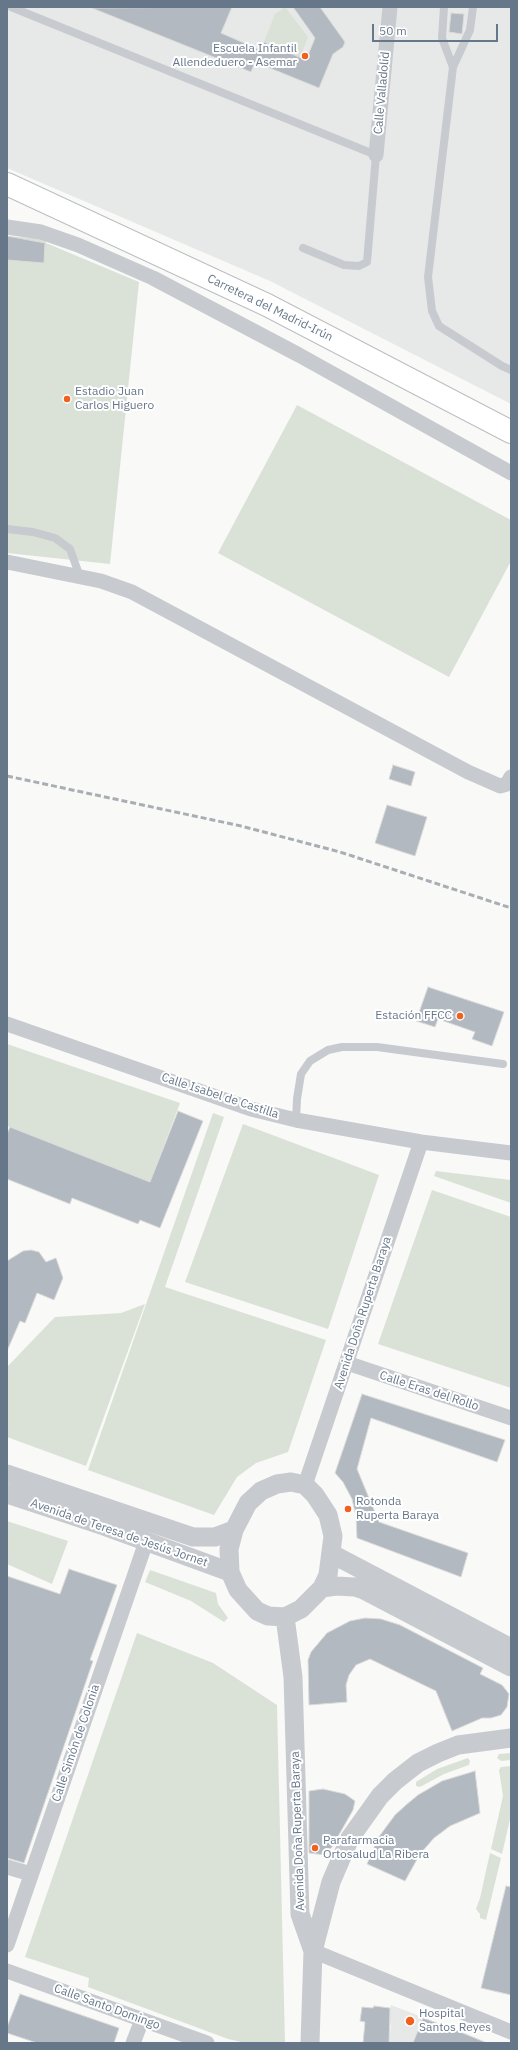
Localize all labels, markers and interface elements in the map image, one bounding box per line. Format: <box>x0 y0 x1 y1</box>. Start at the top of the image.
scale bar <box>374 16 500 42</box>
text: 50 m <box>379 23 407 38</box>
place label: Escuela Infantil Allendeduero - Asemar <box>173 42 297 70</box>
marker: Escuela Infantil Allendeduero - Asemar <box>300 51 310 61</box>
street label: Calle Valladolid <box>371 51 393 135</box>
street label: Carretera del Madrid-Irún <box>205 271 335 345</box>
place label: Estadio Juan Carlos Higuero <box>75 385 154 413</box>
marker: Estadio Juan Carlos Higuero <box>62 394 72 404</box>
place label: Estación FFCC <box>375 1009 452 1023</box>
marker: Estación FFCC <box>455 1011 465 1021</box>
street label: Calle Isabel de Castilla <box>160 1070 280 1122</box>
street label: Avenida Doña Ruperta Baraya <box>331 1235 395 1391</box>
street label: Calle Eras del Rollo <box>378 1368 480 1414</box>
place label: Rotonda Ruperta Baraya <box>356 1495 439 1523</box>
street label: Avenida de Teresa de Jesús Jornet <box>29 1496 209 1570</box>
marker: Rotonda Ruperta Baraya <box>343 1504 353 1514</box>
street label: Calle Simón de Colonia <box>49 1682 103 1804</box>
street label: Avenida Doña Ruperta Baraya <box>288 1751 308 1911</box>
place label: Parafarmacia Ortosalud La Ribera <box>323 1834 429 1862</box>
marker: Parafarmacia Ortosalud La Ribera <box>310 1843 320 1853</box>
street label: Calle Santo Domingo <box>52 1981 162 2033</box>
place label: Hospital Santos Reyes <box>419 2007 491 2035</box>
marker: Hospital Santos Reyes <box>404 2015 416 2027</box>

